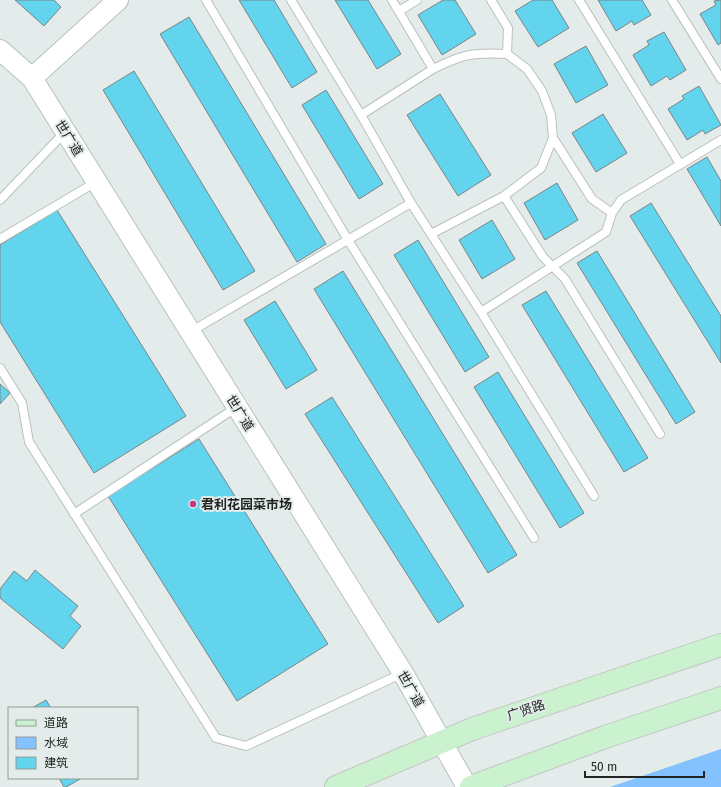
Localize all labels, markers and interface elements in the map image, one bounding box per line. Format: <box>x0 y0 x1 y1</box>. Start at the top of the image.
street label: 世广道 <box>52 117 86 159</box>
street label: 世广道 <box>223 392 257 434</box>
place label: 君利花园菜市场 <box>201 497 292 512</box>
marker: 君利花园菜市场 <box>188 499 198 509</box>
street label: 世广道 <box>395 668 427 710</box>
street label: 广贤路 <box>505 697 547 723</box>
legend <box>8 707 138 779</box>
text: 道路 <box>44 716 68 730</box>
text: 水域 <box>44 736 68 750</box>
scale bar <box>585 753 704 779</box>
text: 建筑 <box>44 756 68 770</box>
text: 50 m <box>591 760 617 774</box>

